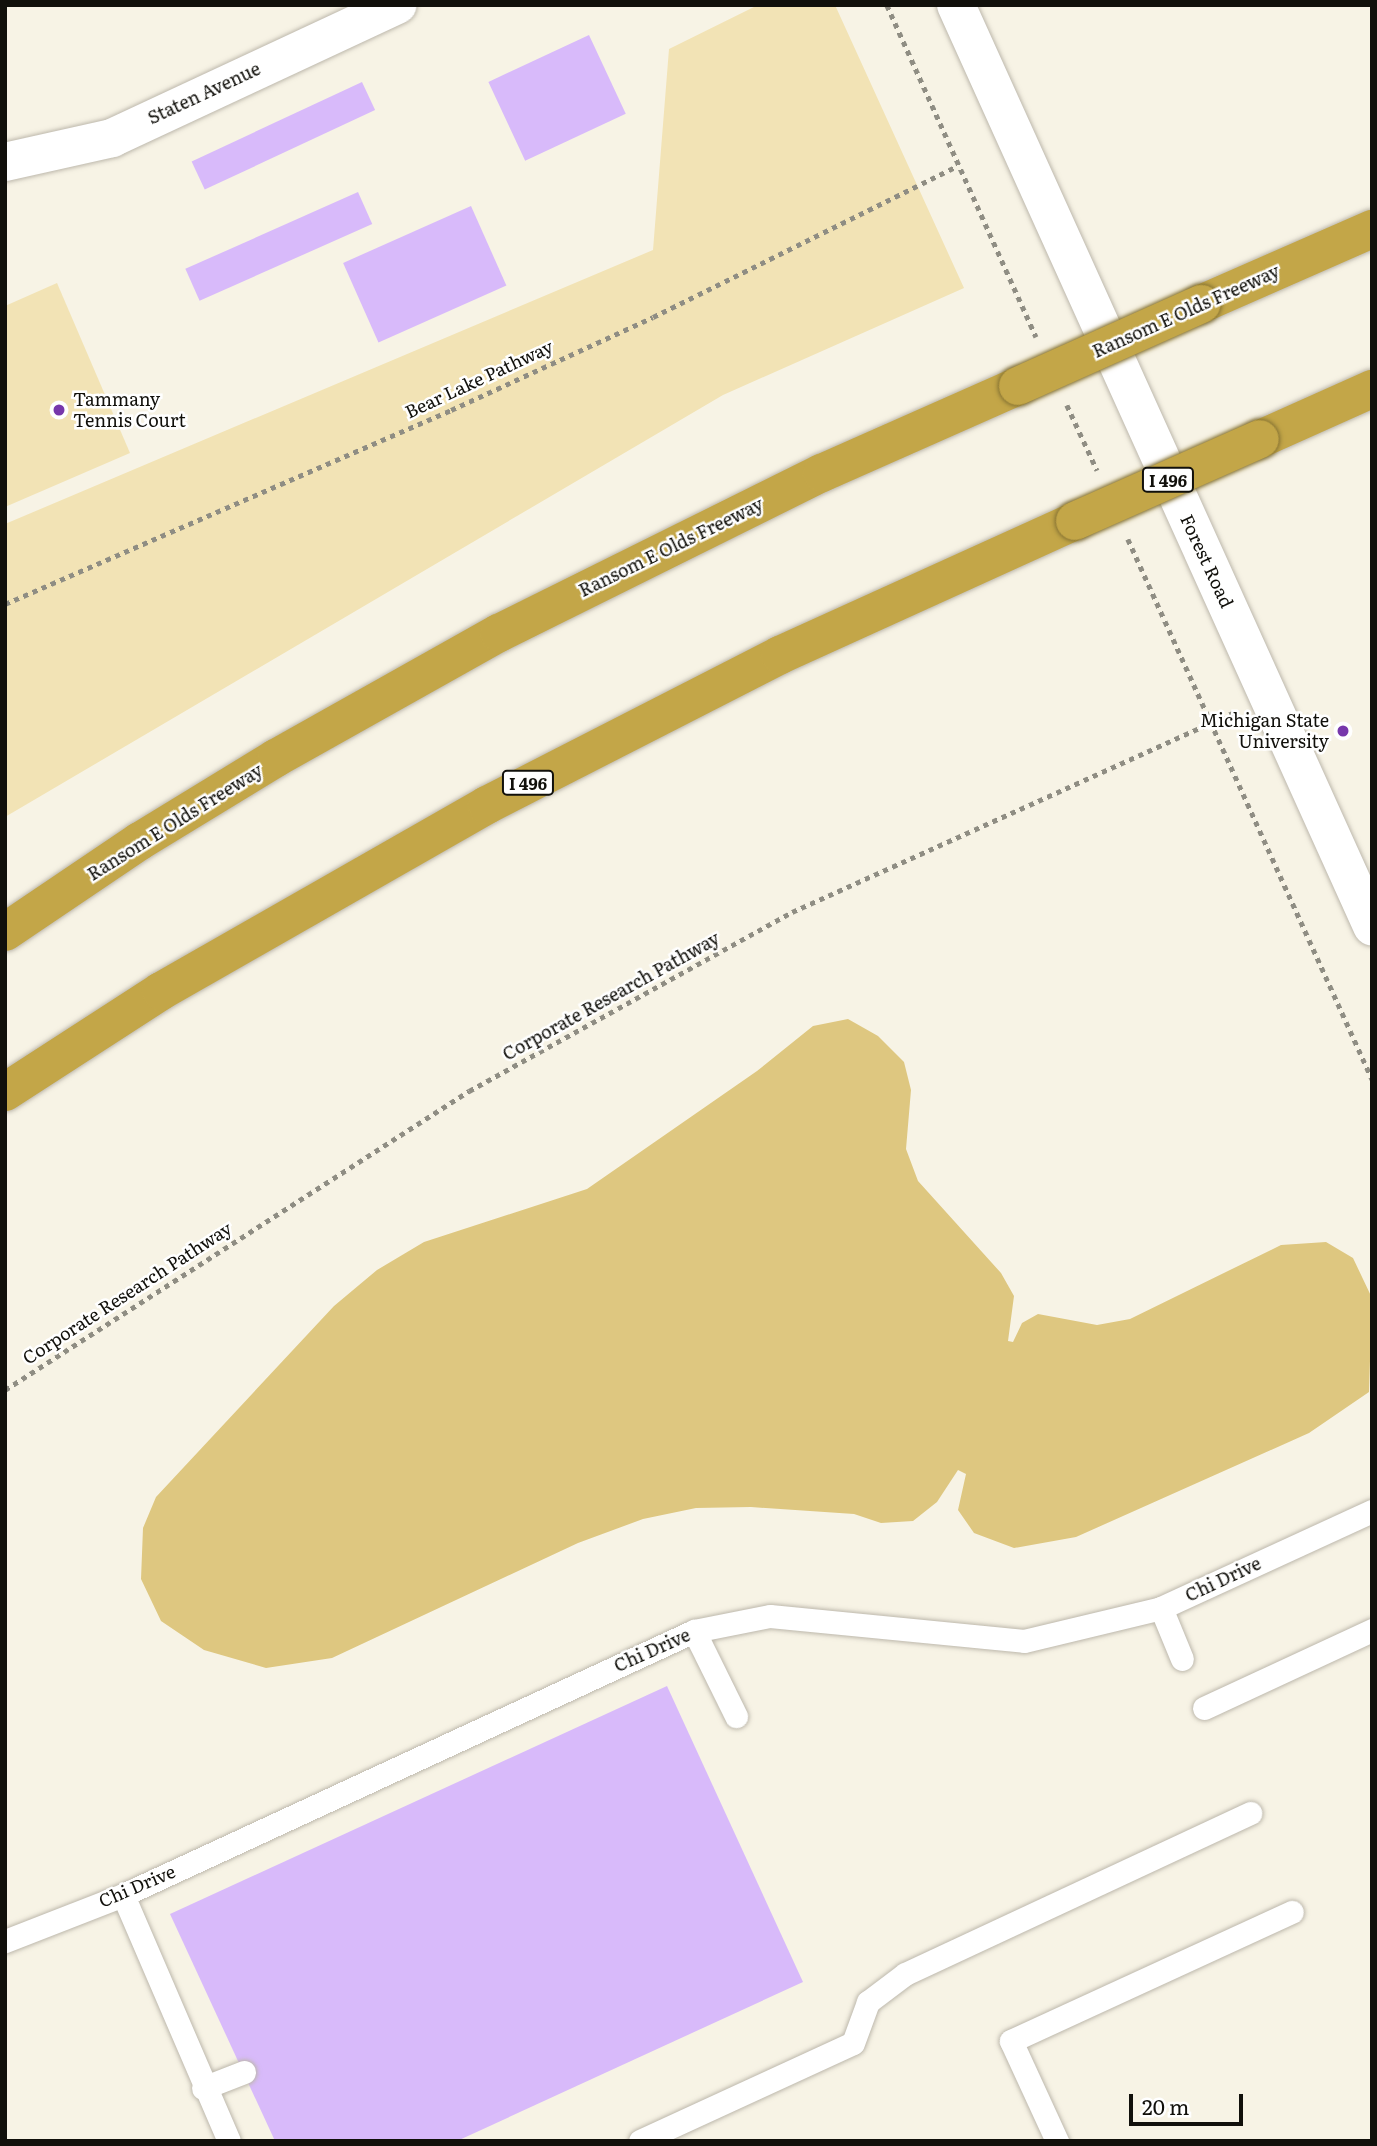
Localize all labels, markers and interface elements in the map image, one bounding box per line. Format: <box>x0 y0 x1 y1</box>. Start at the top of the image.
street label: Staten Avenue <box>144 57 264 129</box>
street label: Ransom E Olds Freeway <box>1089 260 1283 362</box>
street label: Bear Lake Pathway <box>402 335 556 423</box>
place label: Tammany Tennis Court <box>73 389 186 432</box>
marker: Tammany Tennis Court <box>51 402 67 418</box>
road number: I 496 <box>1142 467 1194 492</box>
street label: Ransom E Olds Freeway <box>575 493 767 601</box>
street label: Forest Road <box>1176 511 1238 611</box>
place label: Michigan State University <box>1200 710 1329 752</box>
marker: Michigan State University <box>1335 723 1351 739</box>
street label: Ransom E Olds Freeway <box>83 759 267 885</box>
road number: I 496 <box>502 770 554 796</box>
street label: Corporate Research Pathway <box>499 927 723 1065</box>
street label: Corporate Research Pathway <box>18 1217 236 1369</box>
street label: Chi Drive <box>1182 1552 1264 1606</box>
street label: Chi Drive <box>611 1624 693 1676</box>
street label: Chi Drive <box>95 1860 179 1912</box>
scale bar <box>1132 2080 1246 2124</box>
text: 20 m <box>1142 2090 1189 2121</box>

